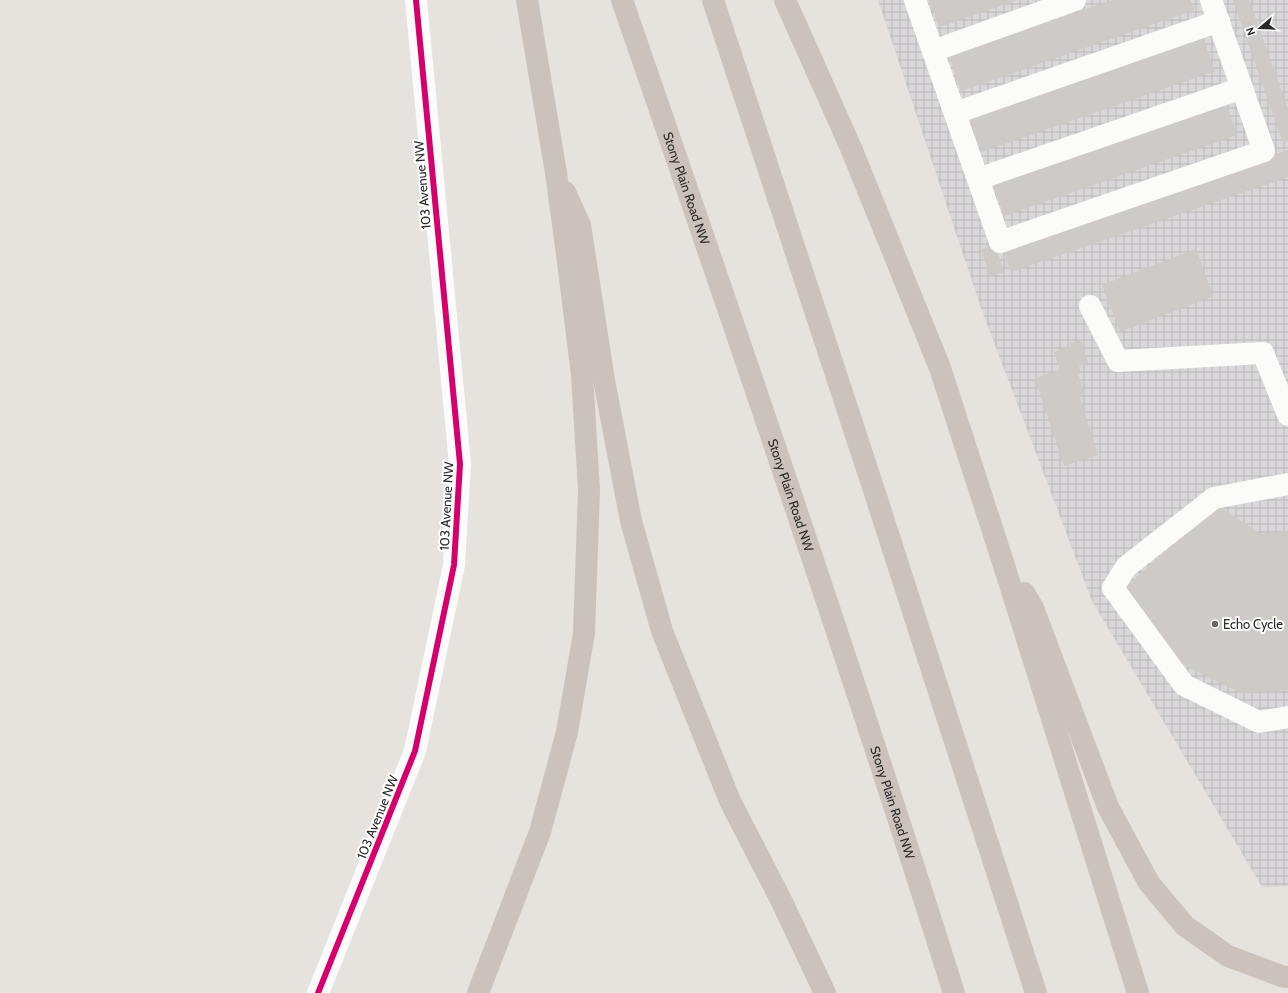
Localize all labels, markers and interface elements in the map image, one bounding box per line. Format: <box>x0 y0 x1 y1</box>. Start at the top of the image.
north arrow <box>1240 8 1280 48</box>
text: N <box>1243 25 1258 37</box>
street label: Stony Plain Road NW <box>660 130 714 247</box>
street label: 103 Avenue NW <box>410 139 434 230</box>
street label: Stony Plain Road NW <box>765 436 818 554</box>
street label: 103 Avenue NW <box>436 461 456 551</box>
place label: Echo Cycle <box>1223 616 1283 632</box>
marker: Echo Cycle <box>1210 619 1220 629</box>
street label: Stony Plain Road NW <box>867 744 919 862</box>
street label: 103 Avenue NW <box>353 772 401 861</box>

